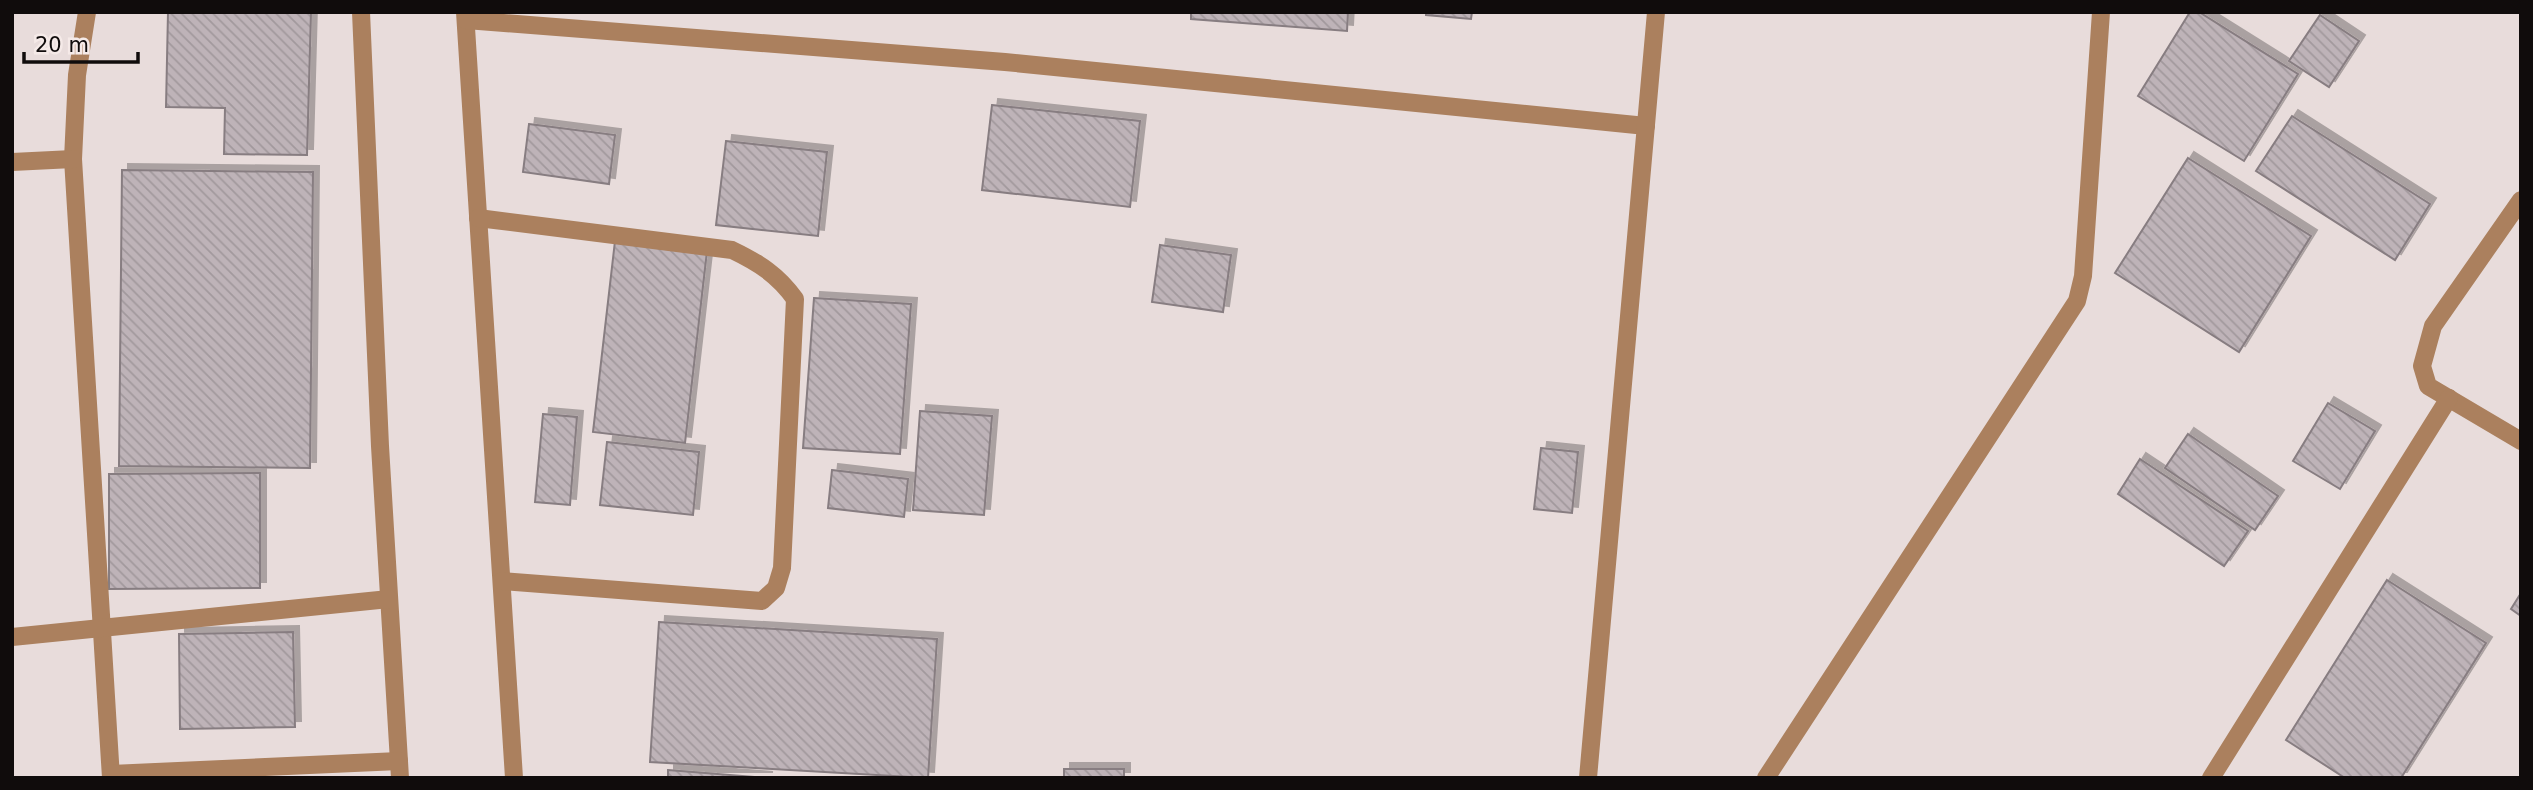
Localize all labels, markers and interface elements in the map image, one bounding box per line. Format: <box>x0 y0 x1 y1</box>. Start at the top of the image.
scale bar <box>24 21 138 65</box>
text: 20 m <box>35 33 89 57</box>

